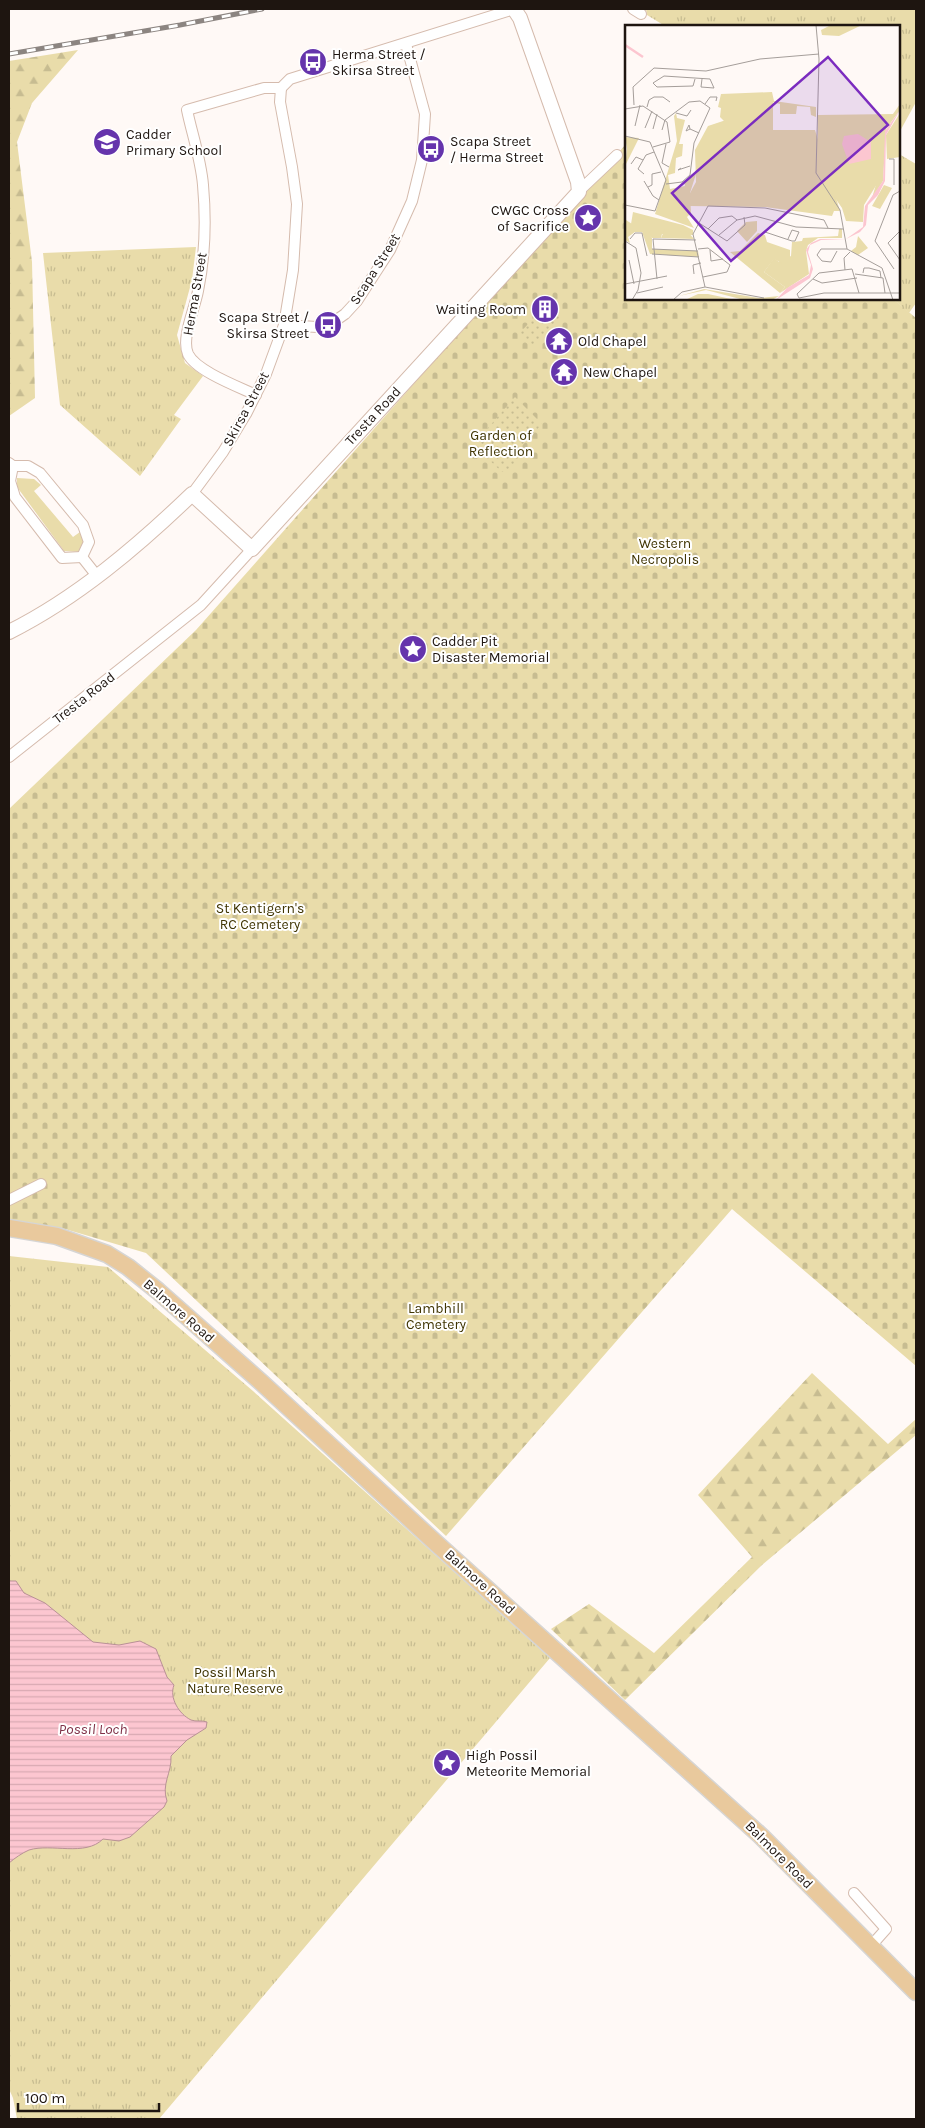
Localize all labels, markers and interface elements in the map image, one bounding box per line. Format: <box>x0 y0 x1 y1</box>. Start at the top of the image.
inset map <box>625 25 900 300</box>
place label: Herma Street / Skirsa Street <box>332 46 426 79</box>
bus stop icon: Herma Street / Skirsa Street <box>298 47 328 77</box>
place label: Cadder Primary School <box>126 126 222 159</box>
school or university icon: Cadder Primary School <box>92 127 122 157</box>
place label: Scapa Street / Herma Street <box>450 133 544 166</box>
bus stop icon: Scapa Street / Herma Street <box>416 134 446 164</box>
place label: CWGC Cross of Sacrifice <box>491 202 569 235</box>
place icon: CWGC Cross of Sacrifice <box>573 203 603 233</box>
street label: Scapa Street <box>346 230 404 308</box>
street label: Herma Street <box>179 251 211 337</box>
building icon: Waiting Room <box>530 294 560 324</box>
place label: Waiting Room <box>436 301 526 318</box>
place label: Scapa Street / Skirsa Street <box>219 309 309 342</box>
bus stop icon: Scapa Street / Skirsa Street <box>313 310 343 340</box>
temple icon: Old Chapel <box>544 326 574 356</box>
place label: Old Chapel <box>578 333 647 350</box>
temple icon: New Chapel <box>549 357 579 387</box>
place label: New Chapel <box>583 364 657 381</box>
street label: Skirsa Street <box>219 369 273 449</box>
street label: Tresta Road <box>342 383 404 449</box>
park label: Garden of Reflection <box>469 427 533 460</box>
park label: Western Necropolis <box>631 535 699 568</box>
place label: Cadder Pit Disaster Memorial <box>432 633 549 666</box>
place icon: Cadder Pit Disaster Memorial <box>398 634 428 664</box>
street label: Tresta Road <box>50 668 118 728</box>
park label: St Kentigern's RC Cemetery <box>216 900 304 933</box>
street label: Balmore Road <box>140 1275 218 1347</box>
park label: Lambhill Cemetery <box>406 1300 467 1333</box>
street label: Balmore Road <box>441 1546 519 1618</box>
park label: Possil Marsh Nature Reserve <box>187 1664 283 1697</box>
water label: Possil Loch <box>59 1720 127 1738</box>
place label: High Possil Meteorite Memorial <box>466 1747 591 1780</box>
place icon: High Possil Meteorite Memorial <box>432 1748 462 1778</box>
street label: Balmore Road <box>742 1818 816 1892</box>
scale bar <box>18 2080 159 2112</box>
text: 100 m <box>25 2089 65 2107</box>

